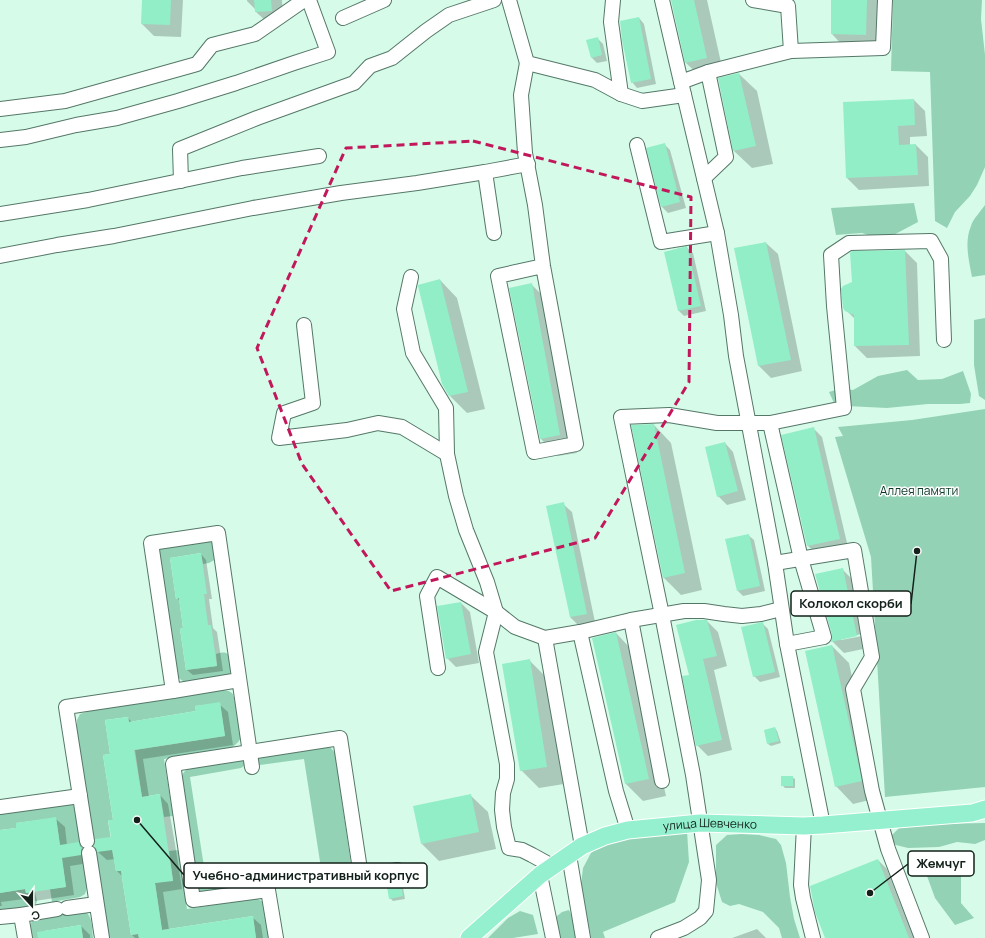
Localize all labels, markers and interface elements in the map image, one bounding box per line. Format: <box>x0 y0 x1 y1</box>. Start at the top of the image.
park label: Аллея памяти <box>880 482 958 499</box>
callout: Колокол скорби <box>791 591 911 616</box>
text: Колокол скорби <box>799 594 903 612</box>
street label: улица Шевченко <box>662 814 757 835</box>
callout: Жемчуг <box>908 851 974 876</box>
text: Жемчуг <box>916 854 966 872</box>
callout: Учебно-административный корпус <box>184 863 427 888</box>
text: Учебно-административный корпус <box>193 866 420 884</box>
north arrow <box>12 886 52 926</box>
text: С <box>29 907 42 924</box>

